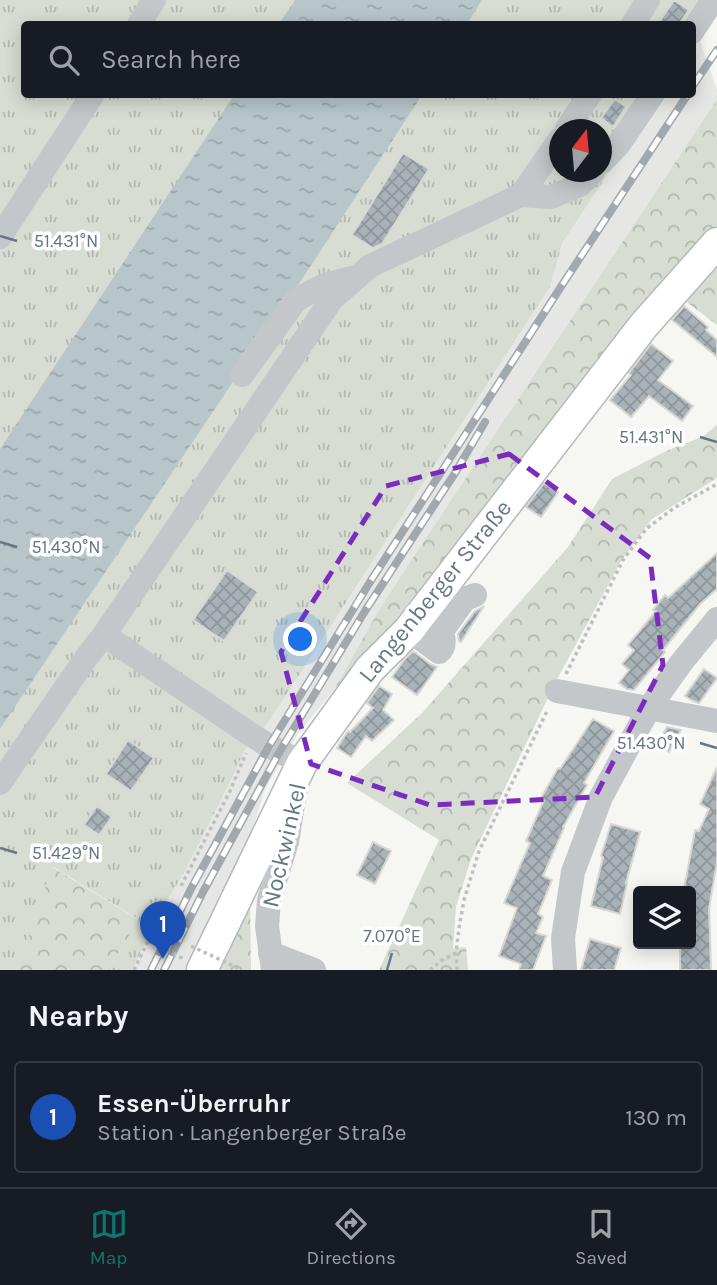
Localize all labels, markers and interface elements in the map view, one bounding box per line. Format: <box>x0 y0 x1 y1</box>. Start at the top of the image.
search box <box>21 21 696 98</box>
icon: search <box>45 41 83 79</box>
text: Search here <box>101 44 241 75</box>
north arrow <box>549 119 612 182</box>
text: 51.431°N <box>34 230 98 252</box>
text: 51.431°N <box>619 426 683 448</box>
street label: Langenberger Straße <box>353 494 517 688</box>
text: 51.430°N <box>31 536 101 558</box>
your location <box>283 622 317 656</box>
text: 51.430°N <box>616 732 686 754</box>
street label: Nockwinkel <box>256 780 312 910</box>
text: 51.429°N <box>32 842 100 864</box>
map controls <box>633 886 696 949</box>
button: layers <box>633 886 696 949</box>
pin: 1 <box>140 901 186 959</box>
text: 7.070°E <box>363 925 421 947</box>
text: Nearby <box>28 998 128 1034</box>
text: Essen-Überruhr <box>97 1088 290 1119</box>
text: 1 <box>49 1104 57 1131</box>
text: 130 m <box>625 1104 687 1131</box>
text: Station · Langenberger Straße <box>97 1119 407 1146</box>
tab: Map <box>90 1205 128 1269</box>
tab: Directions <box>307 1205 396 1269</box>
tab: Saved <box>575 1205 627 1269</box>

